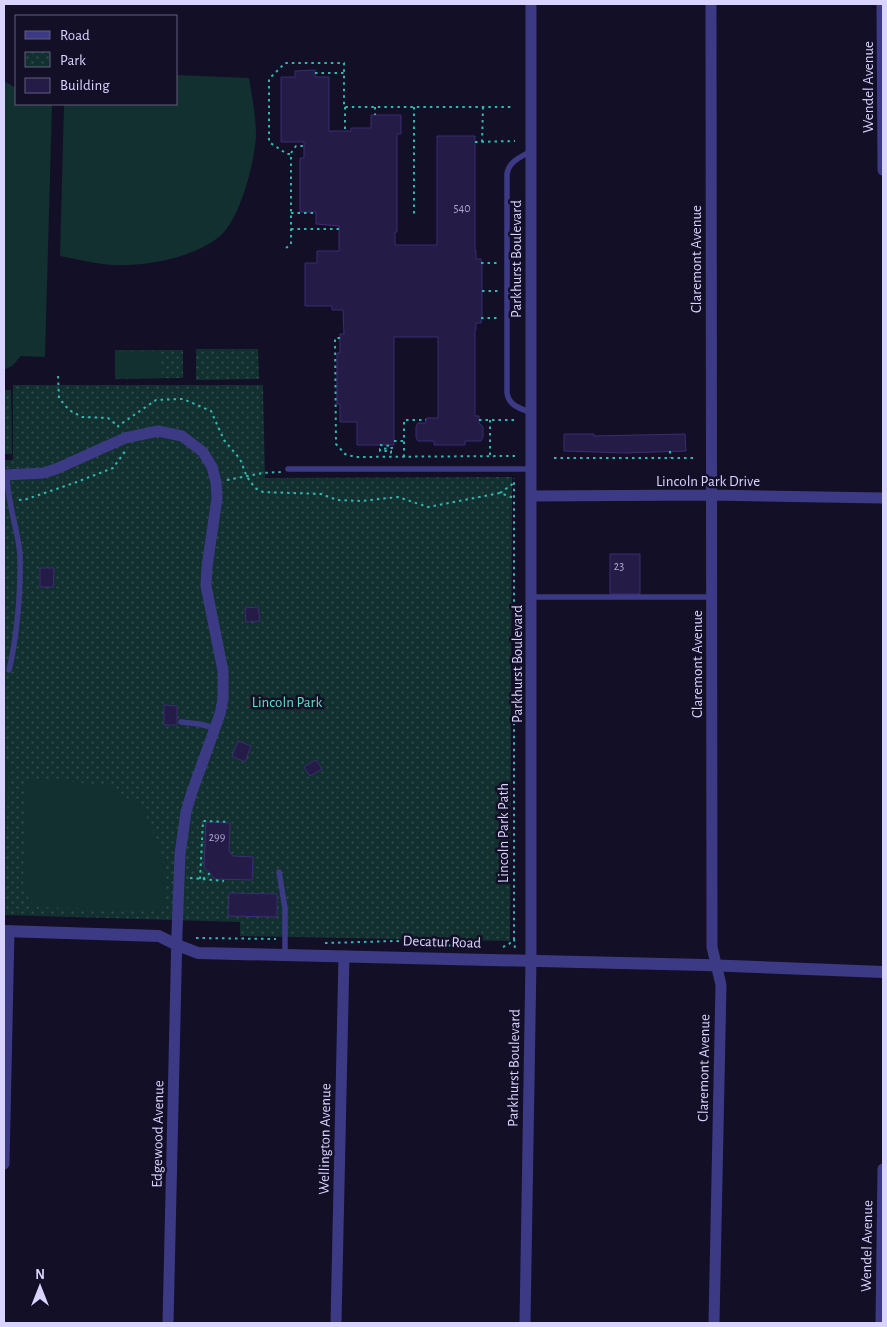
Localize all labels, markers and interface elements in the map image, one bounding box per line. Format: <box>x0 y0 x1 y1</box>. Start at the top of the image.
legend <box>15 15 178 105</box>
text: Road <box>60 28 90 43</box>
street label: Wendel Avenue <box>861 41 876 133</box>
text: Park <box>60 53 86 68</box>
text: Building <box>60 78 110 93</box>
street label: Parkhurst Boulevard <box>509 200 524 318</box>
house number: 540 <box>453 202 471 214</box>
street label: Claremont Avenue <box>689 205 704 313</box>
street label: Lincoln Park Drive <box>656 474 760 489</box>
house number: 23 <box>614 560 624 572</box>
street label: Parkhurst Boulevard <box>510 605 525 723</box>
street label: Claremont Avenue <box>690 610 705 718</box>
park label: Lincoln Park <box>252 695 322 710</box>
street label: Lincoln Park Path <box>496 783 511 883</box>
house number: 299 <box>209 831 226 843</box>
street label: Decatur Road <box>402 933 482 951</box>
street label: Parkhurst Boulevard <box>505 1009 523 1127</box>
street label: Claremont Avenue <box>696 1014 712 1122</box>
street label: Edgewood Avenue <box>150 1080 166 1188</box>
street label: Wellington Avenue <box>317 1083 333 1195</box>
street label: Wendel Avenue <box>859 1200 875 1292</box>
north arrow <box>15 1262 65 1312</box>
text: N <box>35 1268 45 1282</box>

